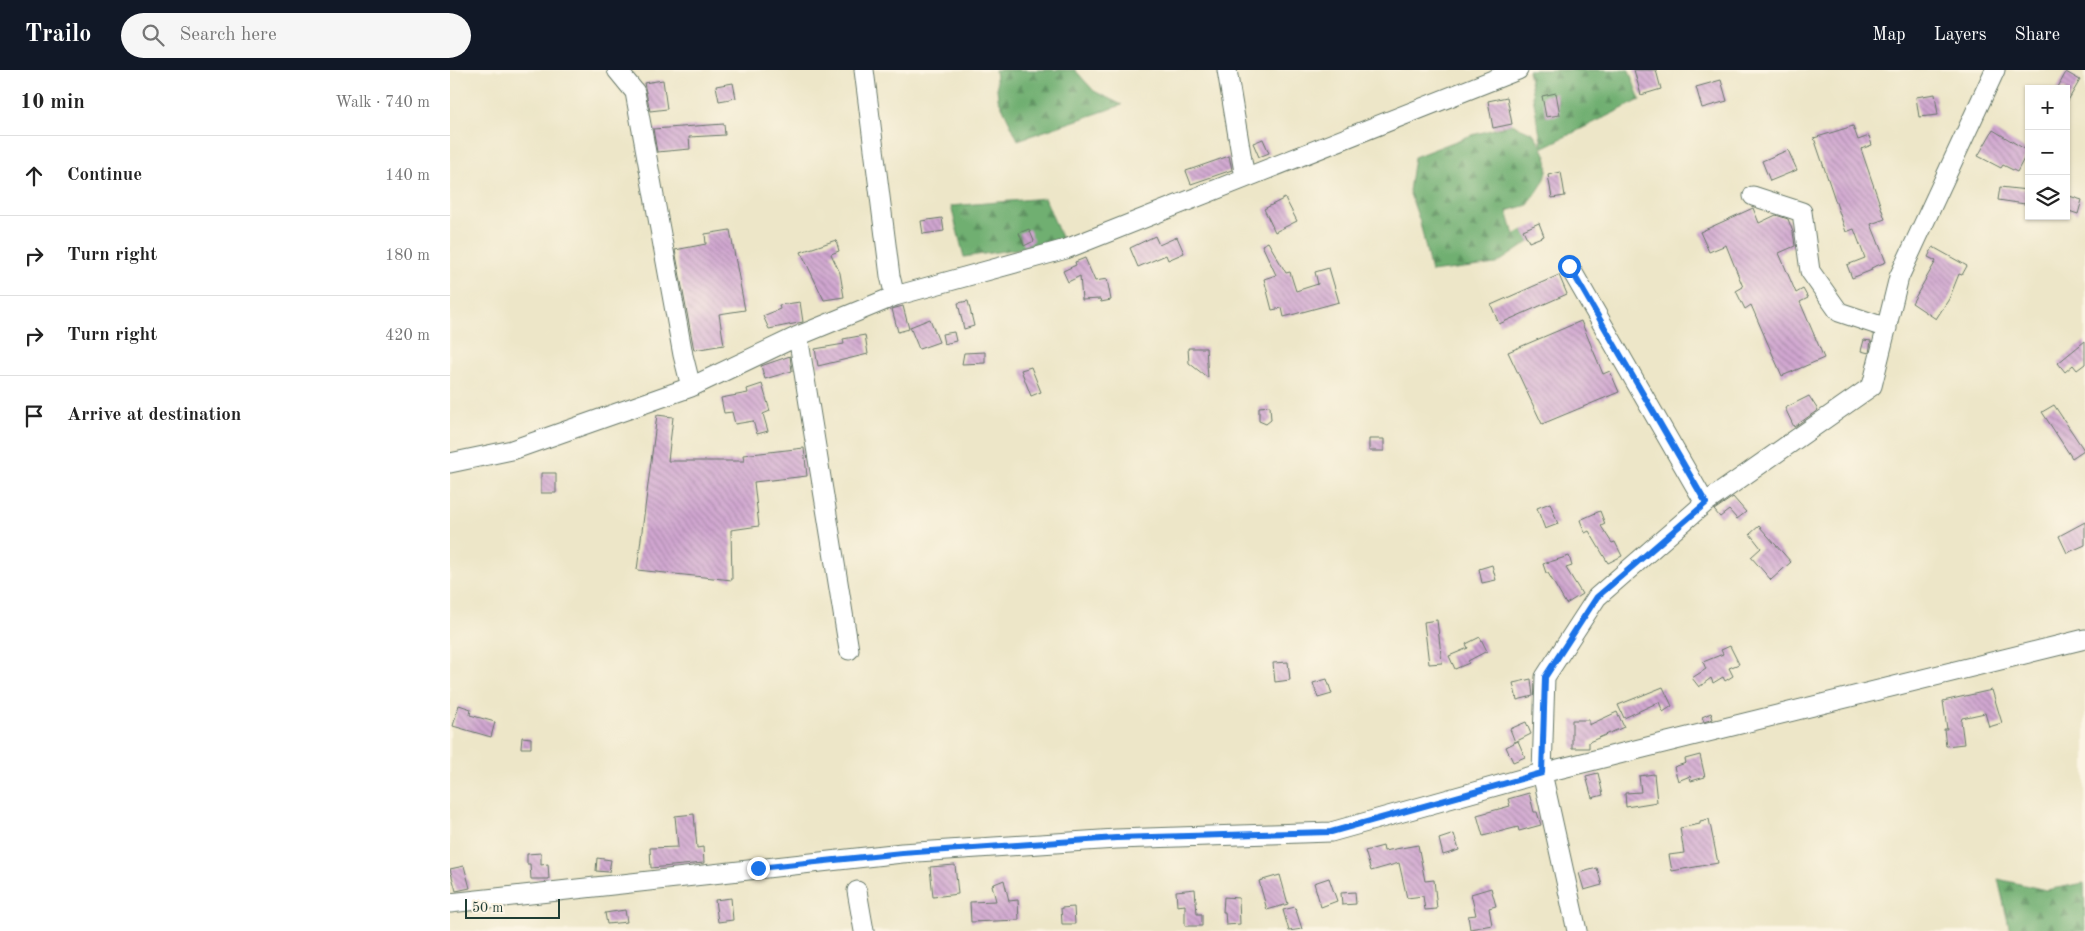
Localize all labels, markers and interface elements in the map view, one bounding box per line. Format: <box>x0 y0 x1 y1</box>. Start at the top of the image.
search box <box>121 13 471 58</box>
icon: search <box>139 21 167 49</box>
text: Trailo <box>25 23 91 47</box>
text: Search here <box>179 26 277 45</box>
text: Map <box>1872 26 1906 44</box>
text: Layers <box>1934 26 1986 44</box>
text: Share <box>2014 26 2060 44</box>
map controls <box>2025 85 2070 220</box>
button: + <box>2025 85 2070 130</box>
text: 10 min <box>20 92 85 113</box>
text: Walk · 740 m <box>335 95 430 111</box>
button: − <box>2025 130 2070 175</box>
icon: ahead <box>20 162 48 190</box>
text: Continue <box>67 166 142 185</box>
text: 140 m <box>385 168 430 184</box>
button: layers <box>2025 175 2070 220</box>
icon: right <box>20 242 48 270</box>
text: Turn right <box>67 246 157 265</box>
text: 180 m <box>385 248 430 264</box>
route start <box>1558 255 1581 278</box>
icon: right <box>20 322 48 350</box>
text: Turn right <box>67 326 157 345</box>
text: 420 m <box>385 328 430 344</box>
icon: arrive <box>20 402 48 430</box>
text: Arrive at destination <box>67 406 241 425</box>
route end <box>747 857 770 880</box>
scale bar <box>465 896 560 919</box>
text: 50 m <box>472 901 503 915</box>

